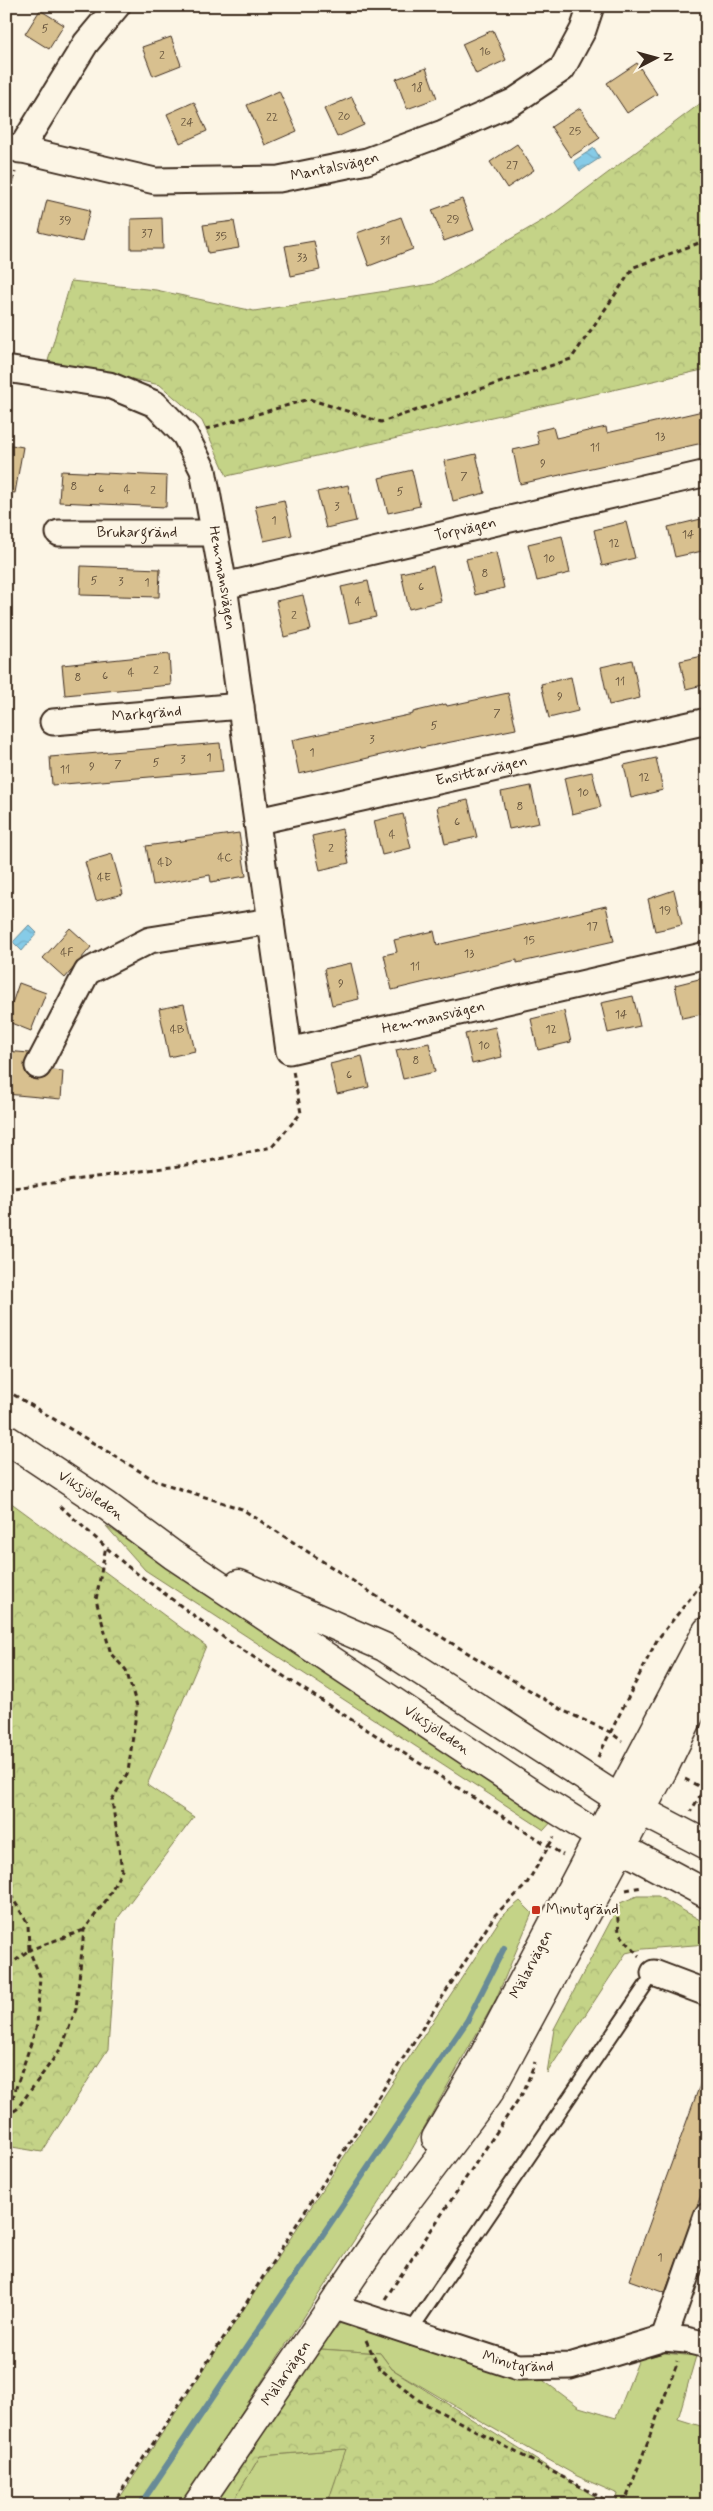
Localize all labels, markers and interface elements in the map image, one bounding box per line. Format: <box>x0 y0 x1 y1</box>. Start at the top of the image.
house number: 5 <box>41 21 49 37</box>
north arrow <box>630 32 680 82</box>
house number: 16 <box>479 44 491 60</box>
house number: 2 <box>159 48 165 64</box>
text: N <box>658 51 677 62</box>
house number: 18 <box>411 80 423 96</box>
house number: 20 <box>338 109 351 125</box>
house number: 22 <box>266 110 278 126</box>
house number: 24 <box>180 115 194 131</box>
house number: 25 <box>569 124 581 140</box>
street label: Mantalsvägen <box>289 147 382 186</box>
house number: 27 <box>506 158 518 174</box>
house number: 29 <box>446 212 460 228</box>
house number: 39 <box>59 213 71 229</box>
house number: 37 <box>141 226 153 242</box>
house number: 35 <box>215 229 227 245</box>
house number: 31 <box>380 233 390 249</box>
house number: 33 <box>297 250 307 266</box>
house number: 13 <box>655 429 665 445</box>
house number: 11 <box>590 440 600 456</box>
house number: 9 <box>540 456 546 472</box>
house number: 7 <box>460 469 468 485</box>
house number: 8 <box>71 479 77 495</box>
house number: 6 <box>98 481 104 497</box>
house number: 4 <box>124 482 131 498</box>
house number: 2 <box>150 483 156 499</box>
house number: 5 <box>396 484 404 500</box>
house number: 3 <box>334 499 340 515</box>
house number: 1 <box>271 513 277 529</box>
street label: Torpvägen <box>433 513 498 546</box>
street label: Brukargränd <box>97 523 177 544</box>
street label: Hemmansvägen <box>203 524 240 631</box>
house number: 14 <box>682 527 694 543</box>
house number: 12 <box>608 536 620 552</box>
house number: 10 <box>543 551 555 567</box>
house number: 8 <box>482 566 488 582</box>
house number: 5 <box>90 573 98 589</box>
house number: 3 <box>118 574 124 590</box>
house number: 1 <box>144 575 150 591</box>
house number: 6 <box>418 579 424 595</box>
house number: 4 <box>355 594 362 610</box>
house number: 2 <box>291 608 297 624</box>
house number: 2 <box>153 663 159 679</box>
house number: 4 <box>128 665 135 681</box>
house number: 6 <box>102 668 108 684</box>
house number: 8 <box>75 670 81 686</box>
house number: 11 <box>615 674 625 690</box>
house number: 9 <box>557 689 563 705</box>
street label: Markgränd <box>111 701 182 727</box>
house number: 7 <box>493 706 501 722</box>
house number: 5 <box>430 718 438 734</box>
house number: 3 <box>369 732 375 748</box>
house number: 1 <box>309 745 315 761</box>
house number: 1 <box>206 750 212 766</box>
street label: Ensittarvägen <box>434 751 529 791</box>
house number: 3 <box>180 752 186 768</box>
house number: 5 <box>152 755 160 771</box>
house number: 7 <box>114 757 122 773</box>
house number: 9 <box>89 759 95 775</box>
house number: 11 <box>60 762 70 778</box>
house number: 12 <box>638 770 650 786</box>
house number: 10 <box>577 785 589 801</box>
house number: 8 <box>517 799 523 815</box>
house number: 6 <box>454 814 460 830</box>
house number: 4 <box>389 827 396 843</box>
house number: 2 <box>328 841 334 857</box>
house number: 4C <box>217 850 233 866</box>
house number: 4D <box>157 855 173 871</box>
house number: 4E <box>97 870 111 886</box>
house number: 19 <box>659 903 671 919</box>
house number: 17 <box>586 919 598 935</box>
house number: 15 <box>523 933 535 949</box>
house number: 4F <box>60 945 74 961</box>
house number: 13 <box>464 946 474 962</box>
house number: 11 <box>410 959 420 975</box>
house number: 9 <box>338 976 344 992</box>
street label: Hemmansvägen <box>380 996 487 1039</box>
house number: 14 <box>615 1007 627 1023</box>
house number: 4B <box>170 1022 185 1038</box>
house number: 12 <box>545 1022 557 1038</box>
house number: 10 <box>478 1038 490 1054</box>
house number: 8 <box>413 1053 419 1069</box>
house number: 6 <box>346 1067 352 1083</box>
street label: Viksjöleden <box>54 1466 128 1525</box>
street label: Viksjöleden <box>399 1701 474 1760</box>
place label: Minutgränd <box>546 1900 619 1920</box>
marker: Minutgränd <box>530 1904 542 1916</box>
street label: Mälarvägen <box>505 1927 558 2002</box>
house number: 1 <box>657 2250 663 2266</box>
street label: Mälarvägen <box>257 2337 316 2410</box>
street label: Minutgränd <box>480 2346 554 2377</box>

